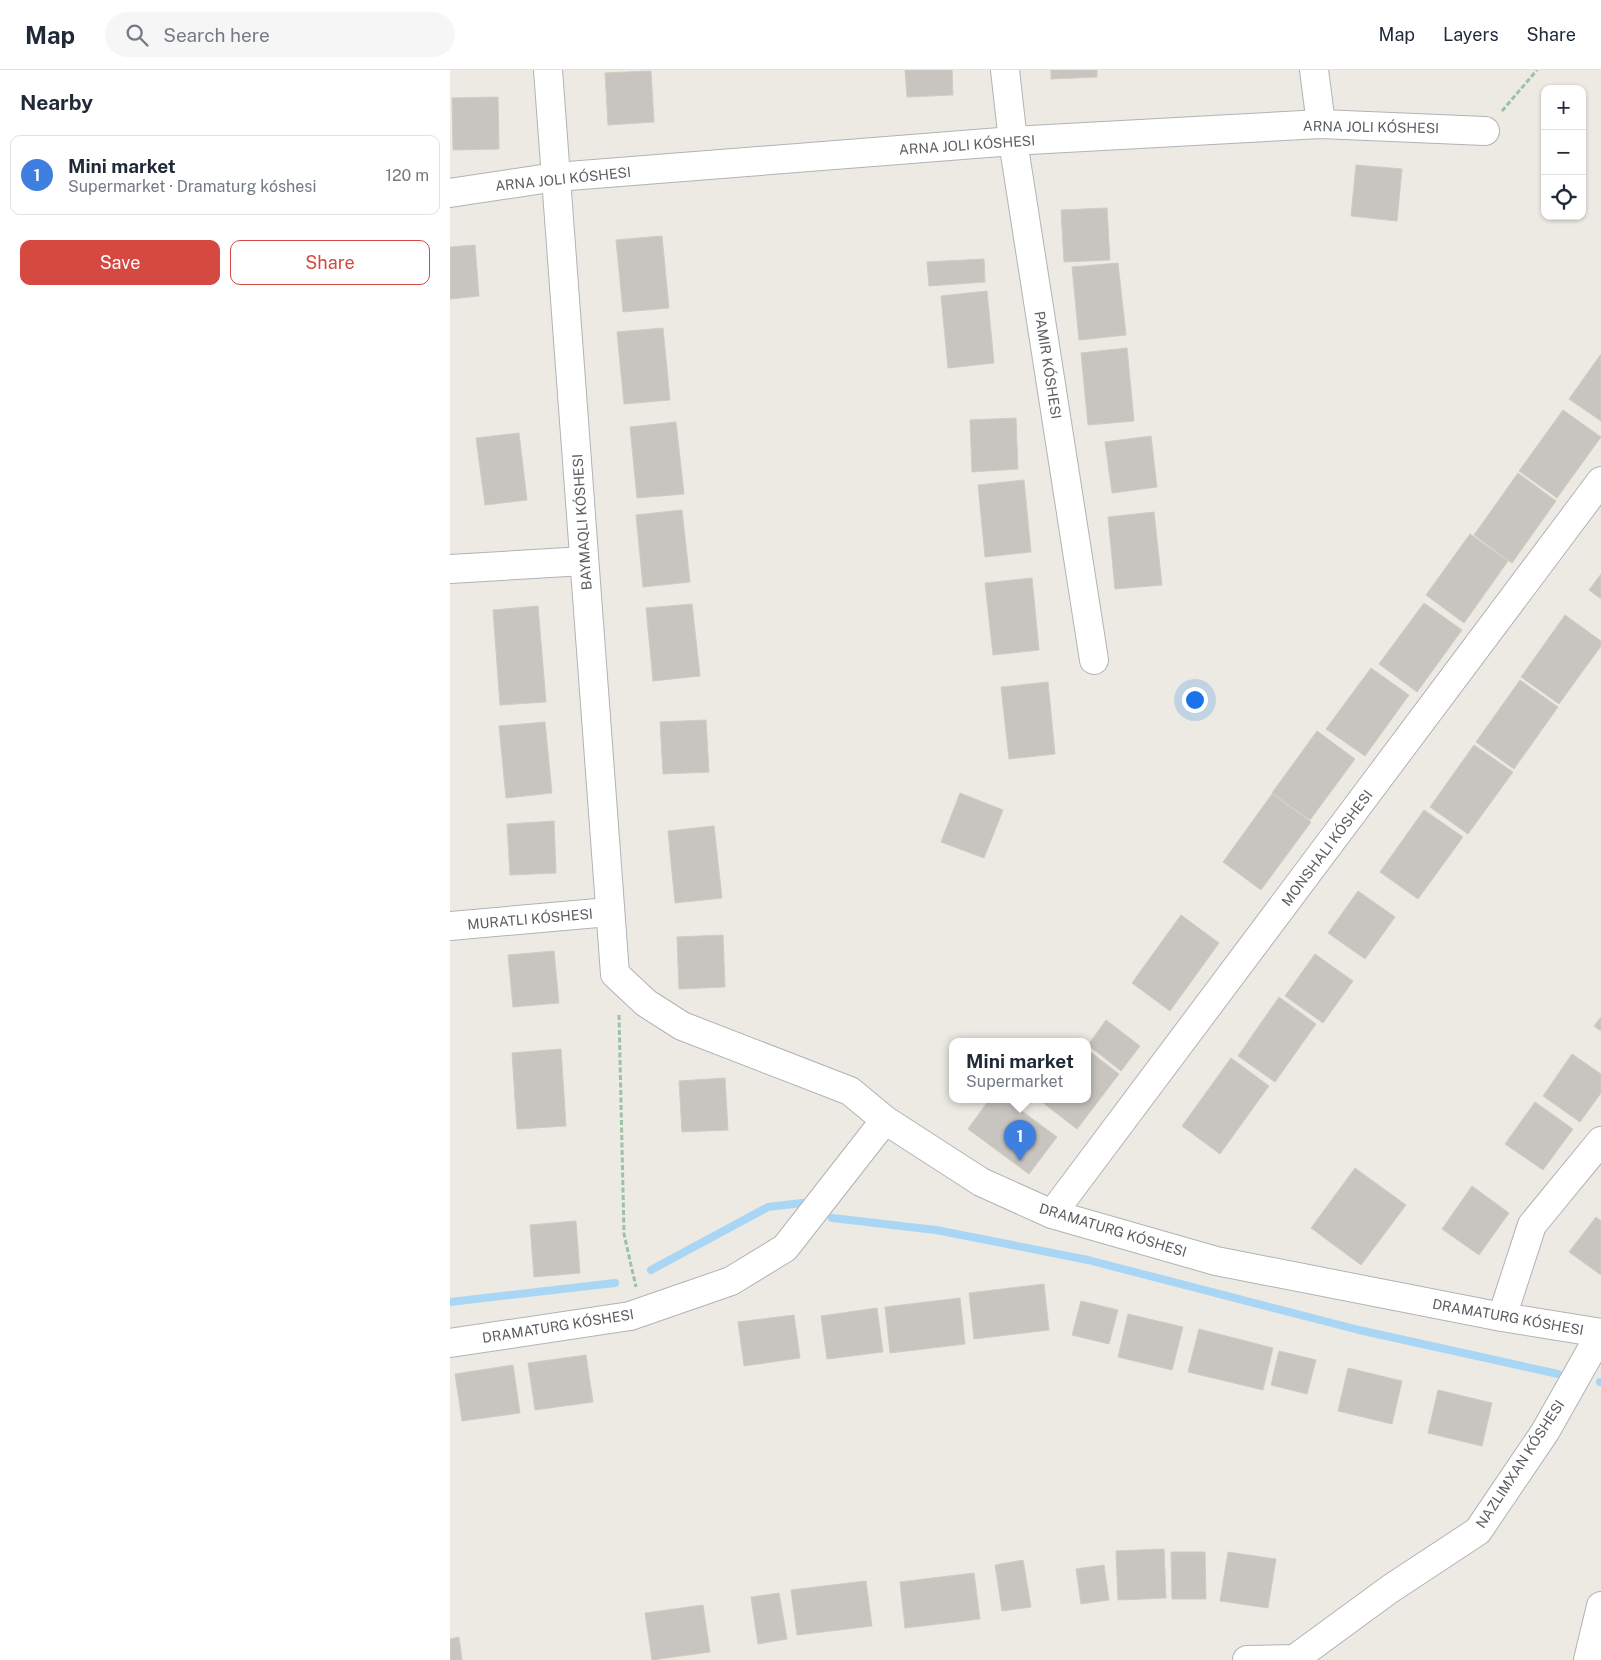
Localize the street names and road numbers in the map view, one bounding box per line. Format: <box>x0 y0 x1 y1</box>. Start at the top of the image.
street label: ARNA JOLI KÓSHESI <box>1303 116 1439 136</box>
street label: ARNA JOLI KÓSHESI <box>898 130 1036 158</box>
street label: ARNA JOLI KÓSHESI <box>494 162 632 194</box>
street label: PAMIR KÓSHESI <box>1032 310 1066 420</box>
street label: BAYMAQLI KÓSHESI <box>567 453 595 591</box>
street label: MONSHALI KÓSHESI <box>1277 786 1376 909</box>
street label: MURATLI KÓSHESI <box>466 904 593 932</box>
street label: DRAMATURG KÓSHESI <box>1037 1198 1189 1260</box>
street label: DRAMATURG KÓSHESI <box>1431 1294 1585 1338</box>
street label: DRAMATURG KÓSHESI <box>481 1304 635 1346</box>
street label: NAZLIMXAN KÓSHESI <box>1471 1396 1567 1531</box>

